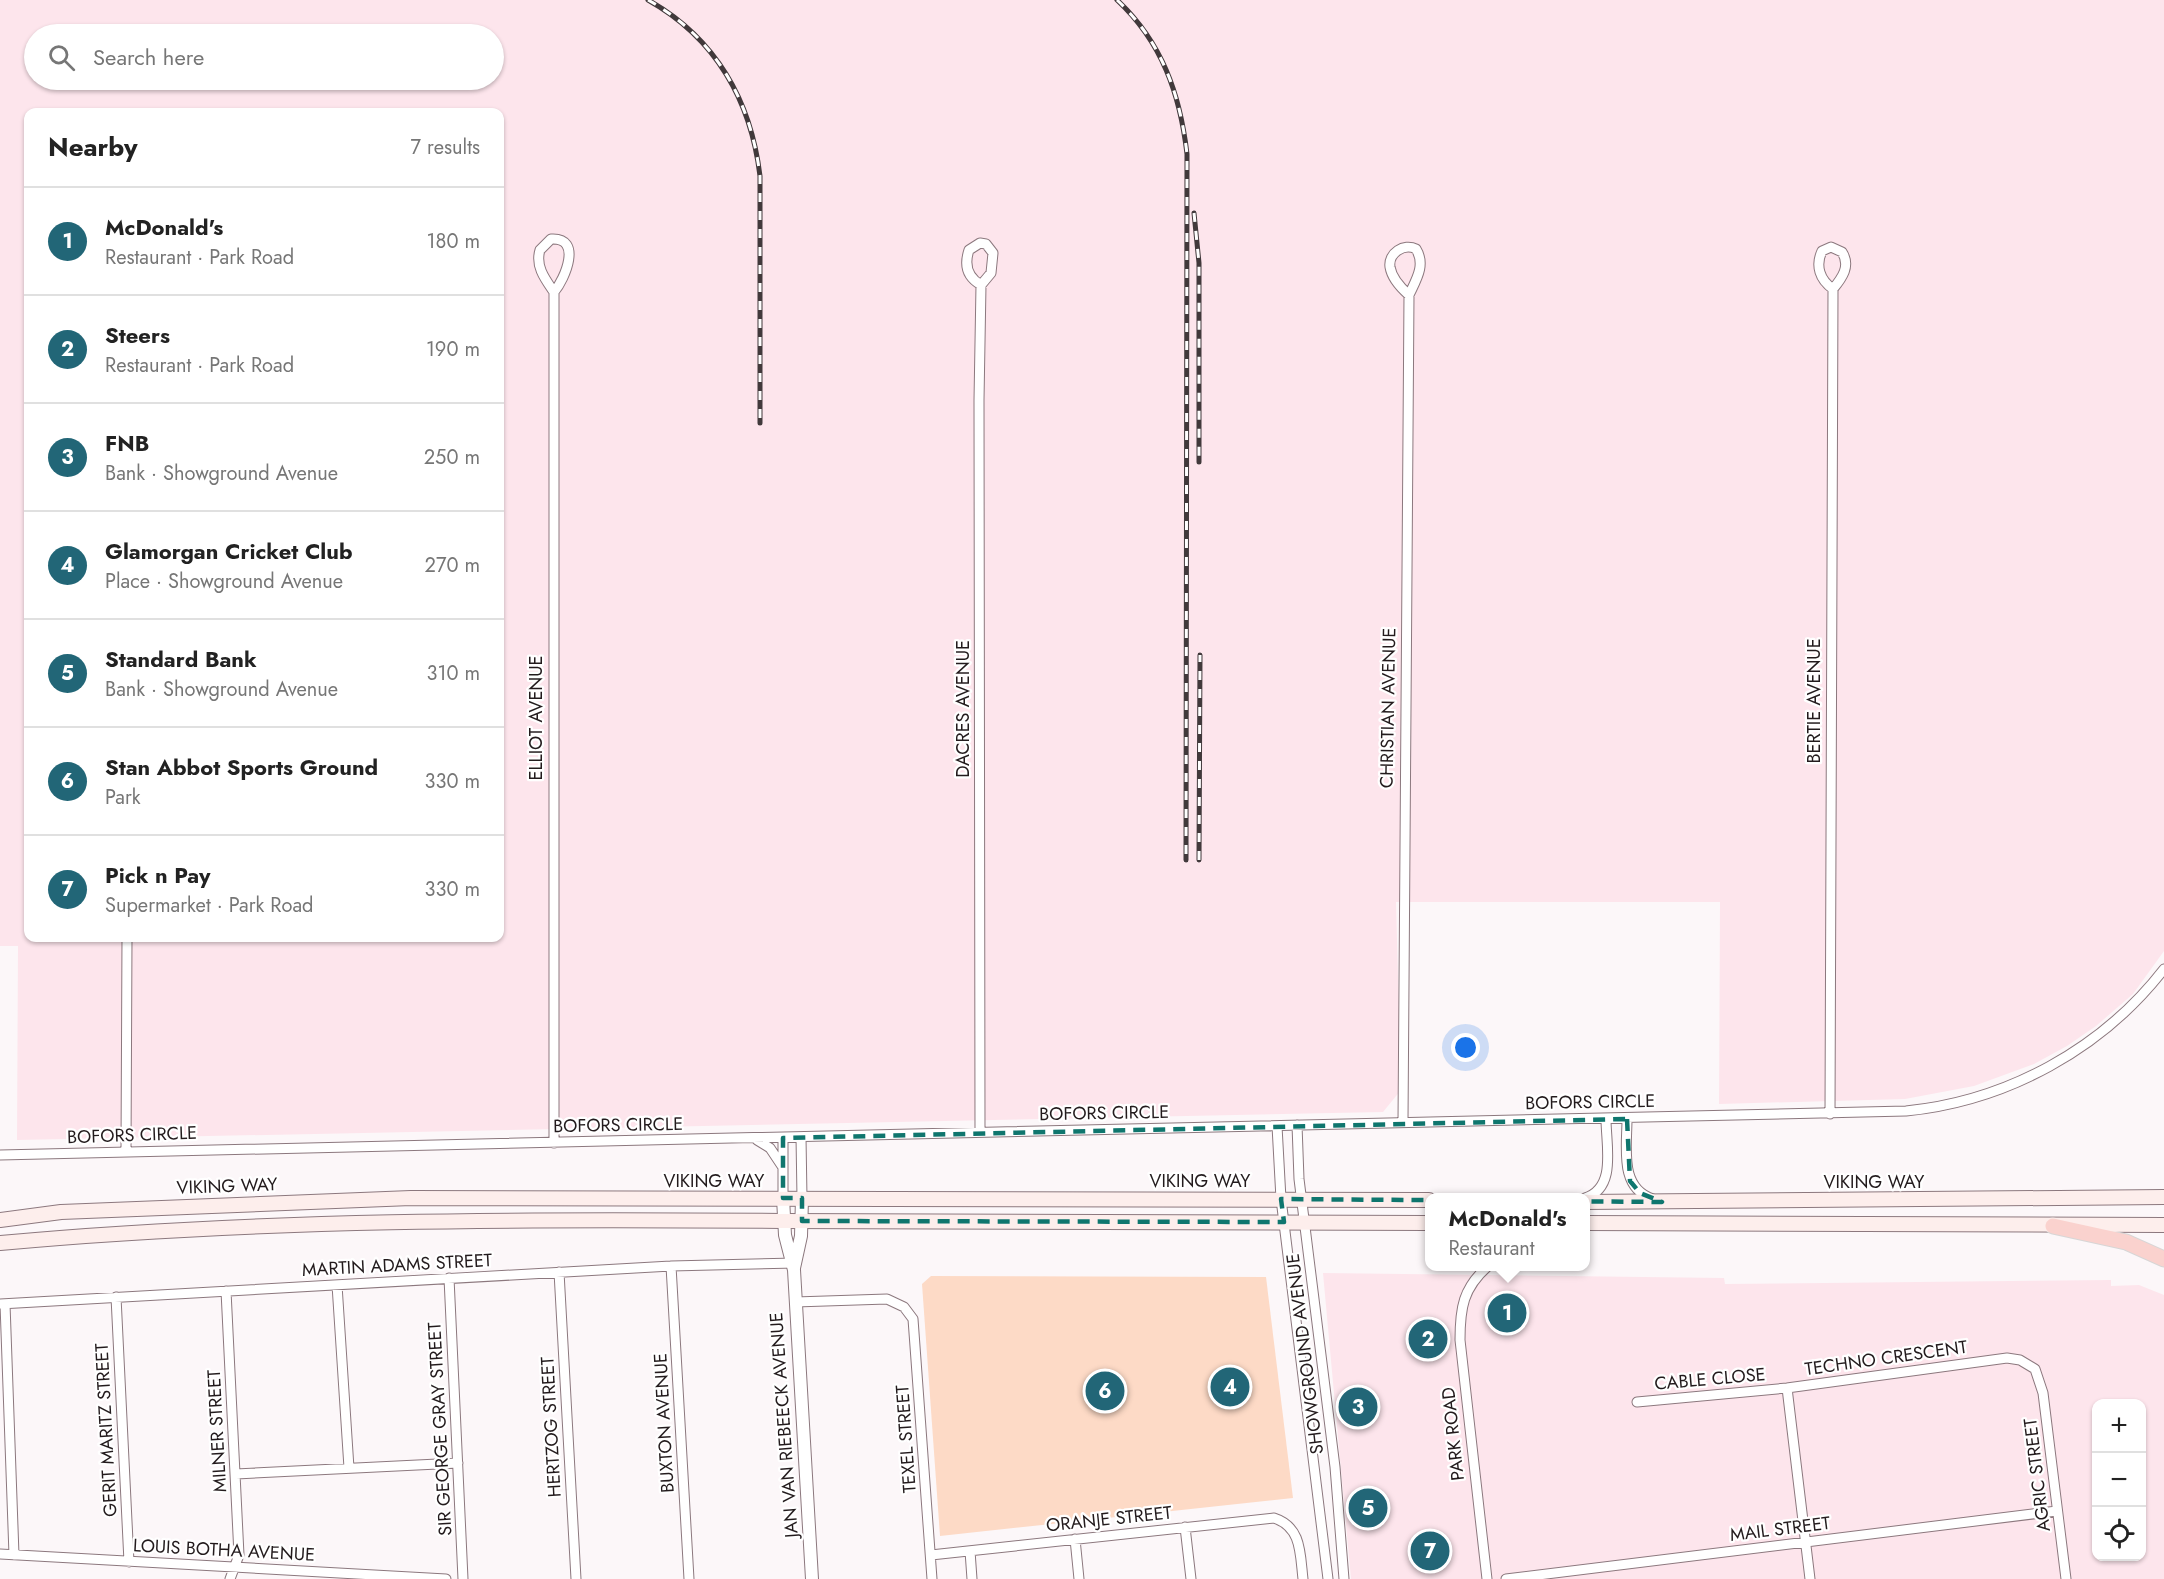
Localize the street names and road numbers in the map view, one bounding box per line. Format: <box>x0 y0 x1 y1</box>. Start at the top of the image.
street label: CHRISTIAN AVENUE <box>1374 628 1402 788</box>
street label: BERTIE AVENUE <box>1801 638 1827 764</box>
street label: DACRES AVENUE <box>950 640 976 778</box>
street label: ELLIOT AVENUE <box>523 656 549 780</box>
street label: BOFORS CIRCLE <box>1525 1088 1655 1116</box>
street label: BOFORS CIRCLE <box>1039 1099 1169 1127</box>
street label: BOFORS CIRCLE <box>553 1111 683 1139</box>
street label: BOFORS CIRCLE <box>67 1120 197 1150</box>
street label: VIKING WAY <box>664 1168 765 1194</box>
street label: VIKING WAY <box>1150 1168 1251 1194</box>
street label: VIKING WAY <box>1824 1169 1925 1195</box>
street label: VIKING WAY <box>176 1171 279 1201</box>
street label: MARTIN ADAMS STREET <box>301 1247 493 1283</box>
street label: SHOWGROUND AVENUE <box>1280 1252 1330 1456</box>
street label: JAN VAN RIEBEECK AVENUE <box>763 1311 805 1541</box>
street label: SIR GEORGE GRAY STREET <box>421 1321 459 1536</box>
street label: TECHNO CRESCENT <box>1803 1334 1970 1382</box>
street label: GERIT MARITZ STREET <box>88 1342 124 1517</box>
street label: BUXTON AVENUE <box>647 1352 681 1494</box>
street label: HERTZOG STREET <box>534 1355 568 1498</box>
street label: CABLE CLOSE <box>1653 1361 1767 1397</box>
street label: MILNER STREET <box>201 1368 233 1493</box>
street label: TEXEL STREET <box>889 1384 923 1494</box>
street label: PARK ROAD <box>1435 1386 1471 1482</box>
street label: AGRIC STREET <box>2017 1416 2057 1533</box>
street label: ORANJE STREET <box>1045 1499 1174 1539</box>
street label: MAIL STREET <box>1728 1510 1832 1548</box>
street label: LOUIS BOTHA AVENUE <box>132 1532 316 1568</box>

